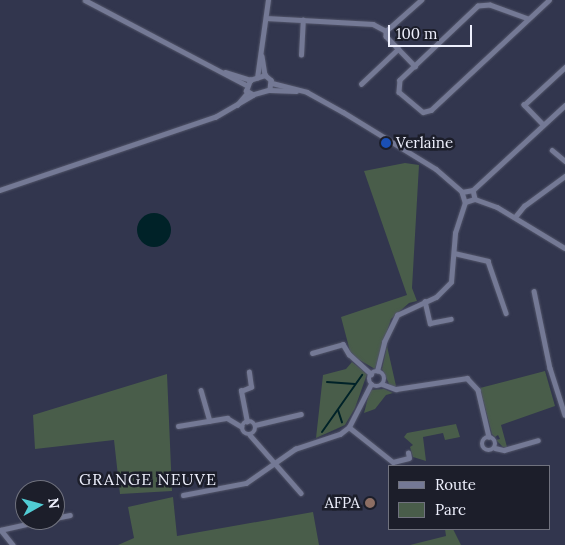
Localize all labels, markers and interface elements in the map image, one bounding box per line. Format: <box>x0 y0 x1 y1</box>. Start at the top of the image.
scale bar <box>390 15 474 47</box>
text: 100 m <box>396 24 437 43</box>
place label: Verlaine <box>396 134 453 152</box>
marker: Verlaine <box>380 137 392 149</box>
legend <box>388 465 550 530</box>
district label: GRANGE NEUVE <box>77 469 219 489</box>
text: Route <box>435 475 476 494</box>
north arrow <box>15 480 65 530</box>
place label: AFPA <box>324 494 360 512</box>
text: N <box>44 497 63 510</box>
marker: AFPA <box>364 497 376 509</box>
text: Parc <box>435 500 466 519</box>

